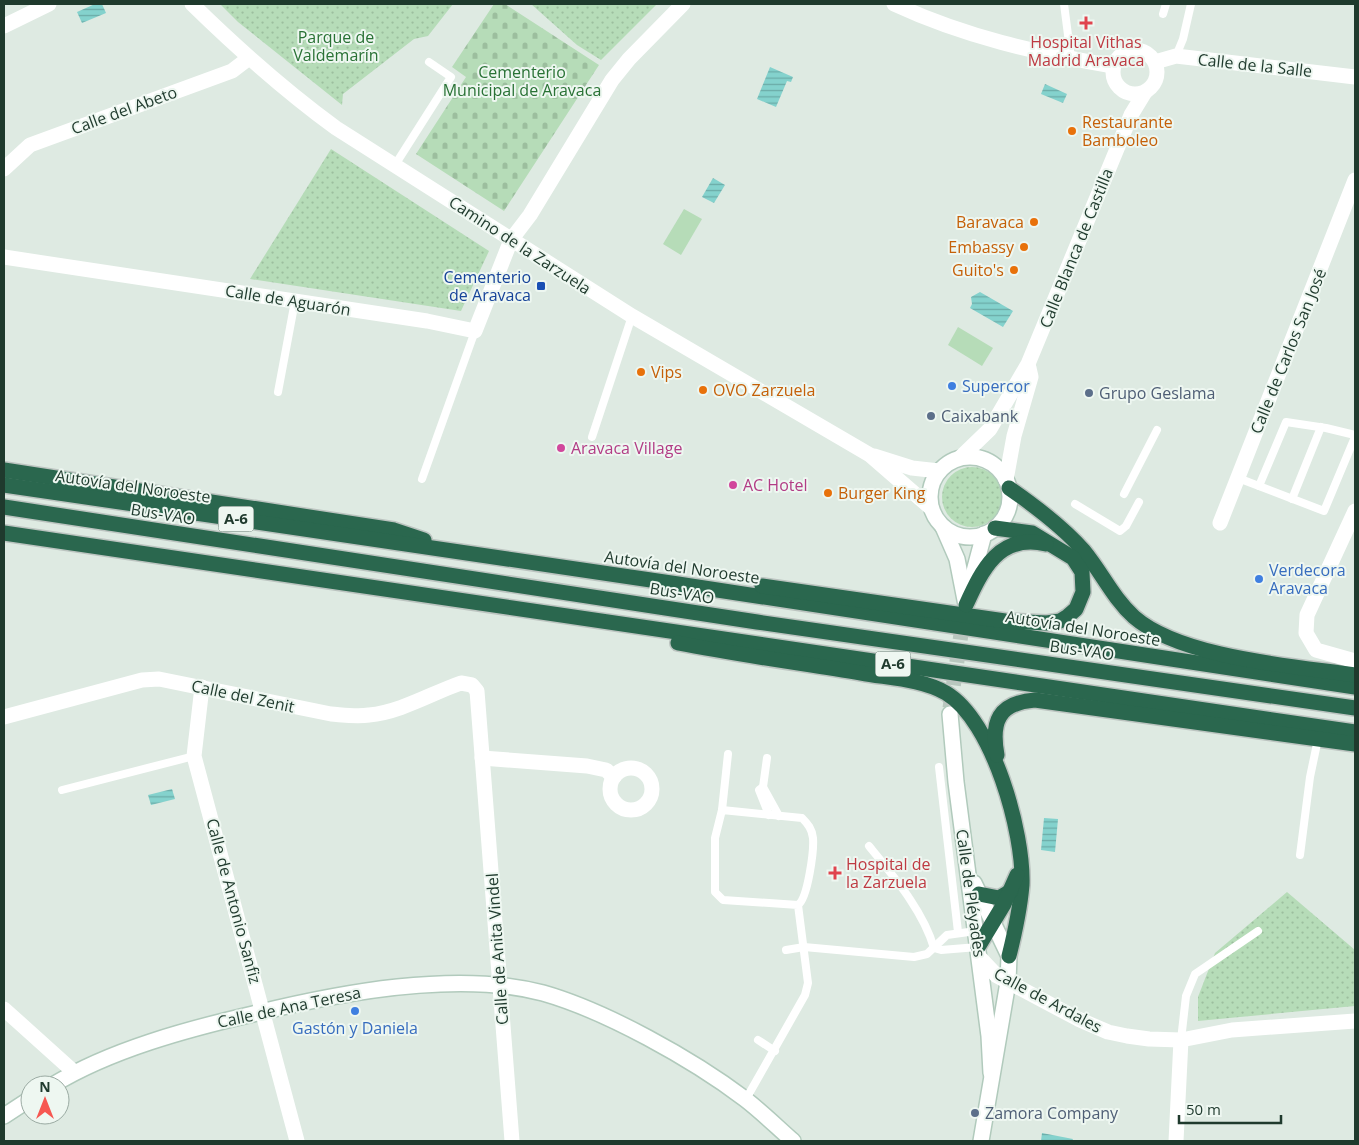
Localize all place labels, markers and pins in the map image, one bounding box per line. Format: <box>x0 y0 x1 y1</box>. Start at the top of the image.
marker: Hospital Vithas Madrid Aravaca <box>1079 16 1093 30</box>
place label: Hospital Vithas Madrid Aravaca <box>1028 31 1144 71</box>
place label: Restaurante Bamboleo <box>1082 111 1173 151</box>
marker: Restaurante Bamboleo <box>1066 125 1078 137</box>
place label: Baravaca <box>956 211 1024 233</box>
marker: Baravaca <box>1028 216 1040 228</box>
place label: Embassy <box>948 236 1015 258</box>
marker: Embassy <box>1018 241 1030 253</box>
place label: Guito's <box>952 259 1004 281</box>
marker: Guito's <box>1008 264 1020 276</box>
place label: Cementerio de Aravaca <box>443 266 531 306</box>
marker: Cementerio de Aravaca <box>535 280 547 292</box>
place label: Vips <box>651 361 682 383</box>
marker: Vips <box>635 366 647 378</box>
place label: Supercor <box>962 375 1030 397</box>
place label: OVO Zarzuela <box>713 379 815 401</box>
marker: Supercor <box>946 380 958 392</box>
place label: Grupo Geslama <box>1099 382 1215 404</box>
marker: OVO Zarzuela <box>697 384 709 396</box>
marker: Grupo Geslama <box>1083 387 1095 399</box>
place label: Caixabank <box>941 405 1019 427</box>
marker: Caixabank <box>925 410 937 422</box>
place label: Aravaca Village <box>571 437 682 459</box>
marker: Aravaca Village <box>555 442 567 454</box>
place label: AC Hotel <box>743 474 808 496</box>
marker: AC Hotel <box>727 479 739 491</box>
place label: Burger King <box>838 482 926 504</box>
marker: Burger King <box>822 487 834 499</box>
place label: Verdecora Aravaca <box>1269 559 1346 599</box>
marker: Verdecora Aravaca <box>1253 573 1265 585</box>
place label: Hospital de la Zarzuela <box>846 853 930 893</box>
marker: Hospital de la Zarzuela <box>828 866 842 880</box>
marker: Gastón y Daniela <box>349 1005 361 1017</box>
place label: Gastón y Daniela <box>292 1017 418 1039</box>
place label: Zamora Company <box>985 1102 1119 1124</box>
marker: Zamora Company <box>969 1107 981 1119</box>

